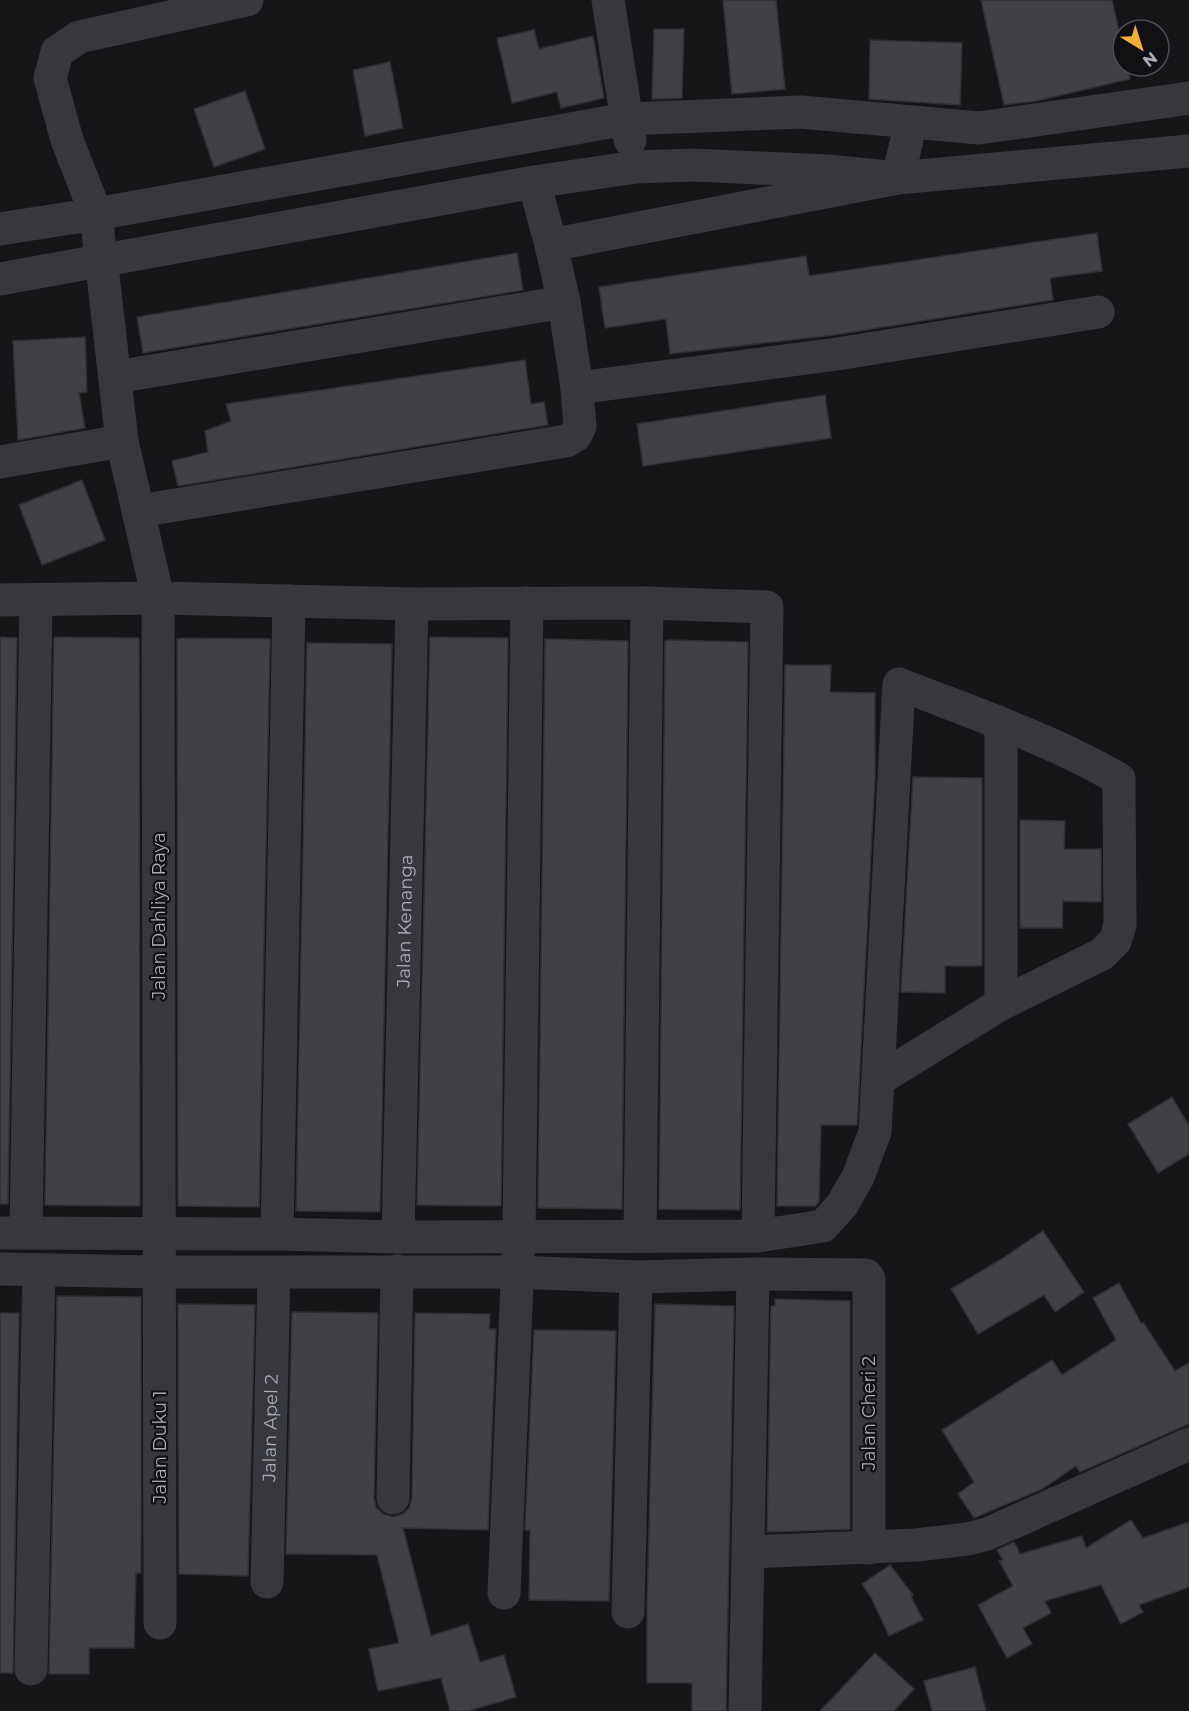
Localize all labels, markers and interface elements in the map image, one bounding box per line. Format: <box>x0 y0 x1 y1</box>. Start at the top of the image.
north arrow <box>1111 18 1171 78</box>
text: N <box>1139 48 1161 71</box>
street label: Jalan Dahliya Raya <box>148 832 170 1001</box>
street label: Jalan Kenanga <box>392 854 417 989</box>
street label: Jalan Cheri 2 <box>858 1356 880 1471</box>
street label: Jalan Apel 2 <box>258 1374 283 1483</box>
street label: Jalan Duku 1 <box>149 1391 171 1504</box>

